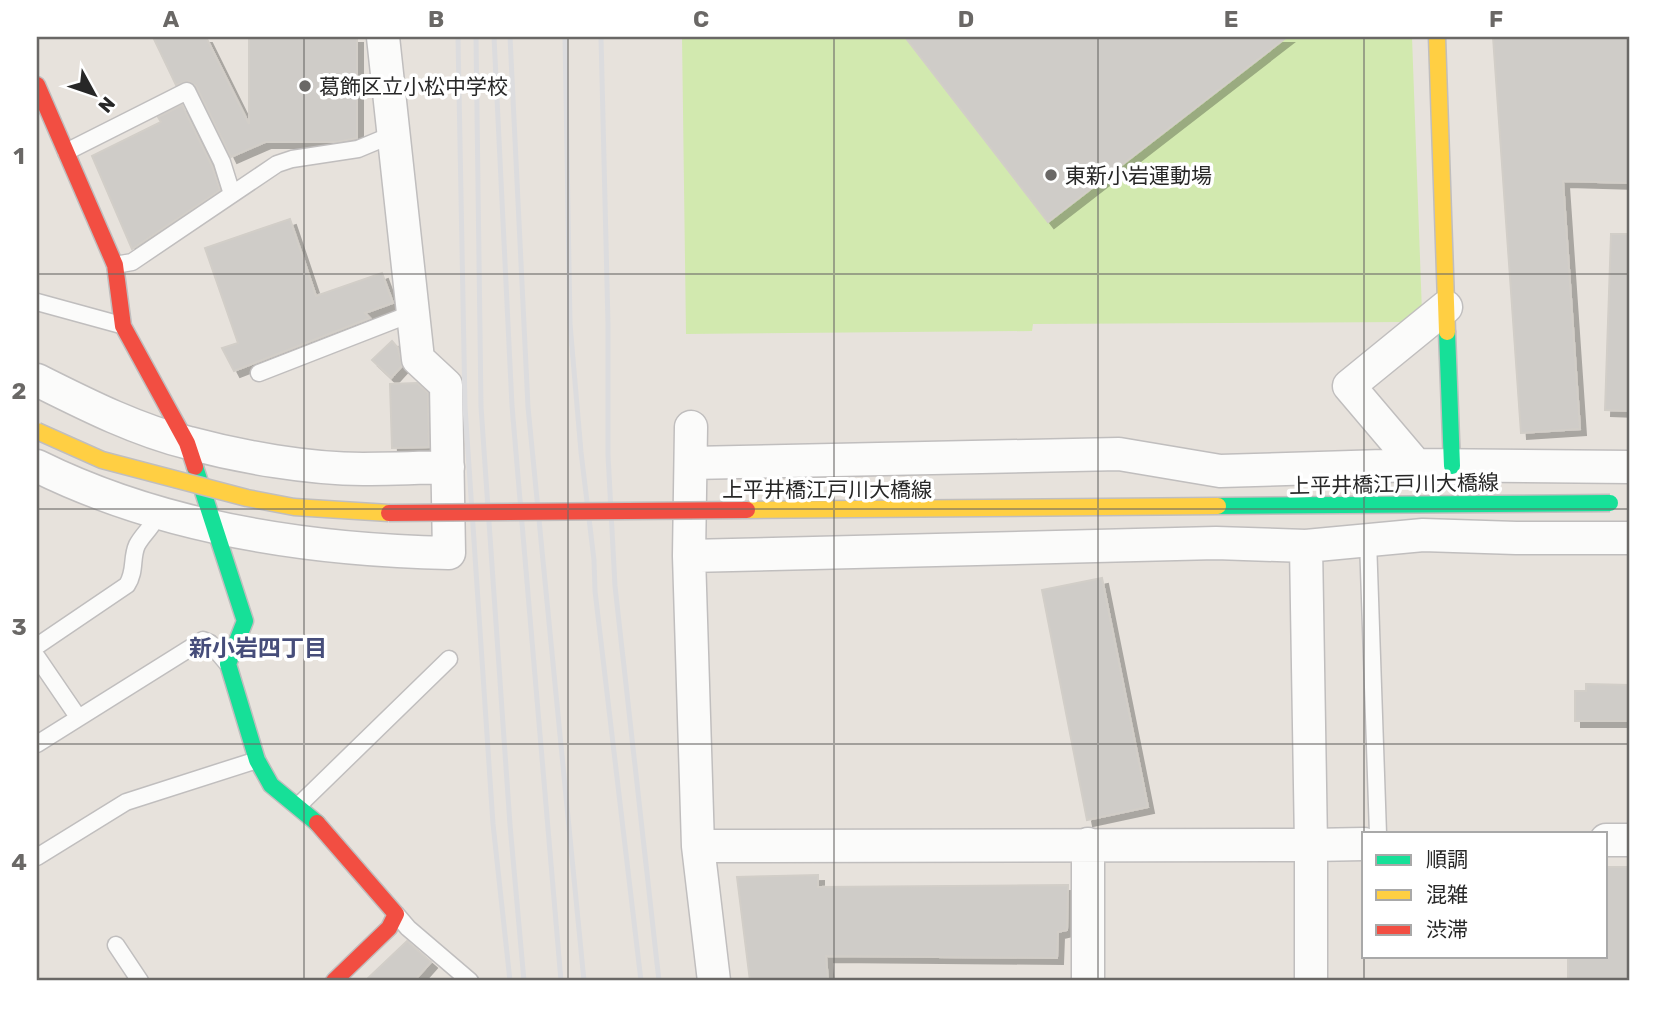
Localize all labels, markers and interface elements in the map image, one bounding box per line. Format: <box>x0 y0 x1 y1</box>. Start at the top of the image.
text: A <box>163 5 180 33</box>
text: B <box>428 5 444 33</box>
text: C <box>693 5 709 33</box>
text: D <box>958 5 974 33</box>
text: E <box>1224 5 1238 33</box>
text: F <box>1489 5 1503 33</box>
north arrow <box>60 60 130 130</box>
place label: 葛飾区立小松中学校 <box>319 74 508 99</box>
marker: 葛飾区立小松中学校 <box>297 78 313 94</box>
text: N <box>93 92 120 117</box>
text: 1 <box>13 142 25 170</box>
place label: 東新小岩運動場 <box>1065 163 1212 188</box>
marker: 東新小岩運動場 <box>1043 167 1059 183</box>
text: 2 <box>12 377 26 405</box>
street label: 上平井橋江戸川大橋線 <box>1289 470 1499 498</box>
street label: 上平井橋江戸川大橋線 <box>722 477 932 502</box>
text: 3 <box>11 613 27 641</box>
district label: 新小岩四丁目 <box>189 634 327 662</box>
legend <box>1362 832 1608 958</box>
text: 順調 <box>1426 847 1468 872</box>
text: 4 <box>11 848 27 876</box>
text: 混雑 <box>1426 882 1468 907</box>
text: 渋滞 <box>1426 917 1468 942</box>

